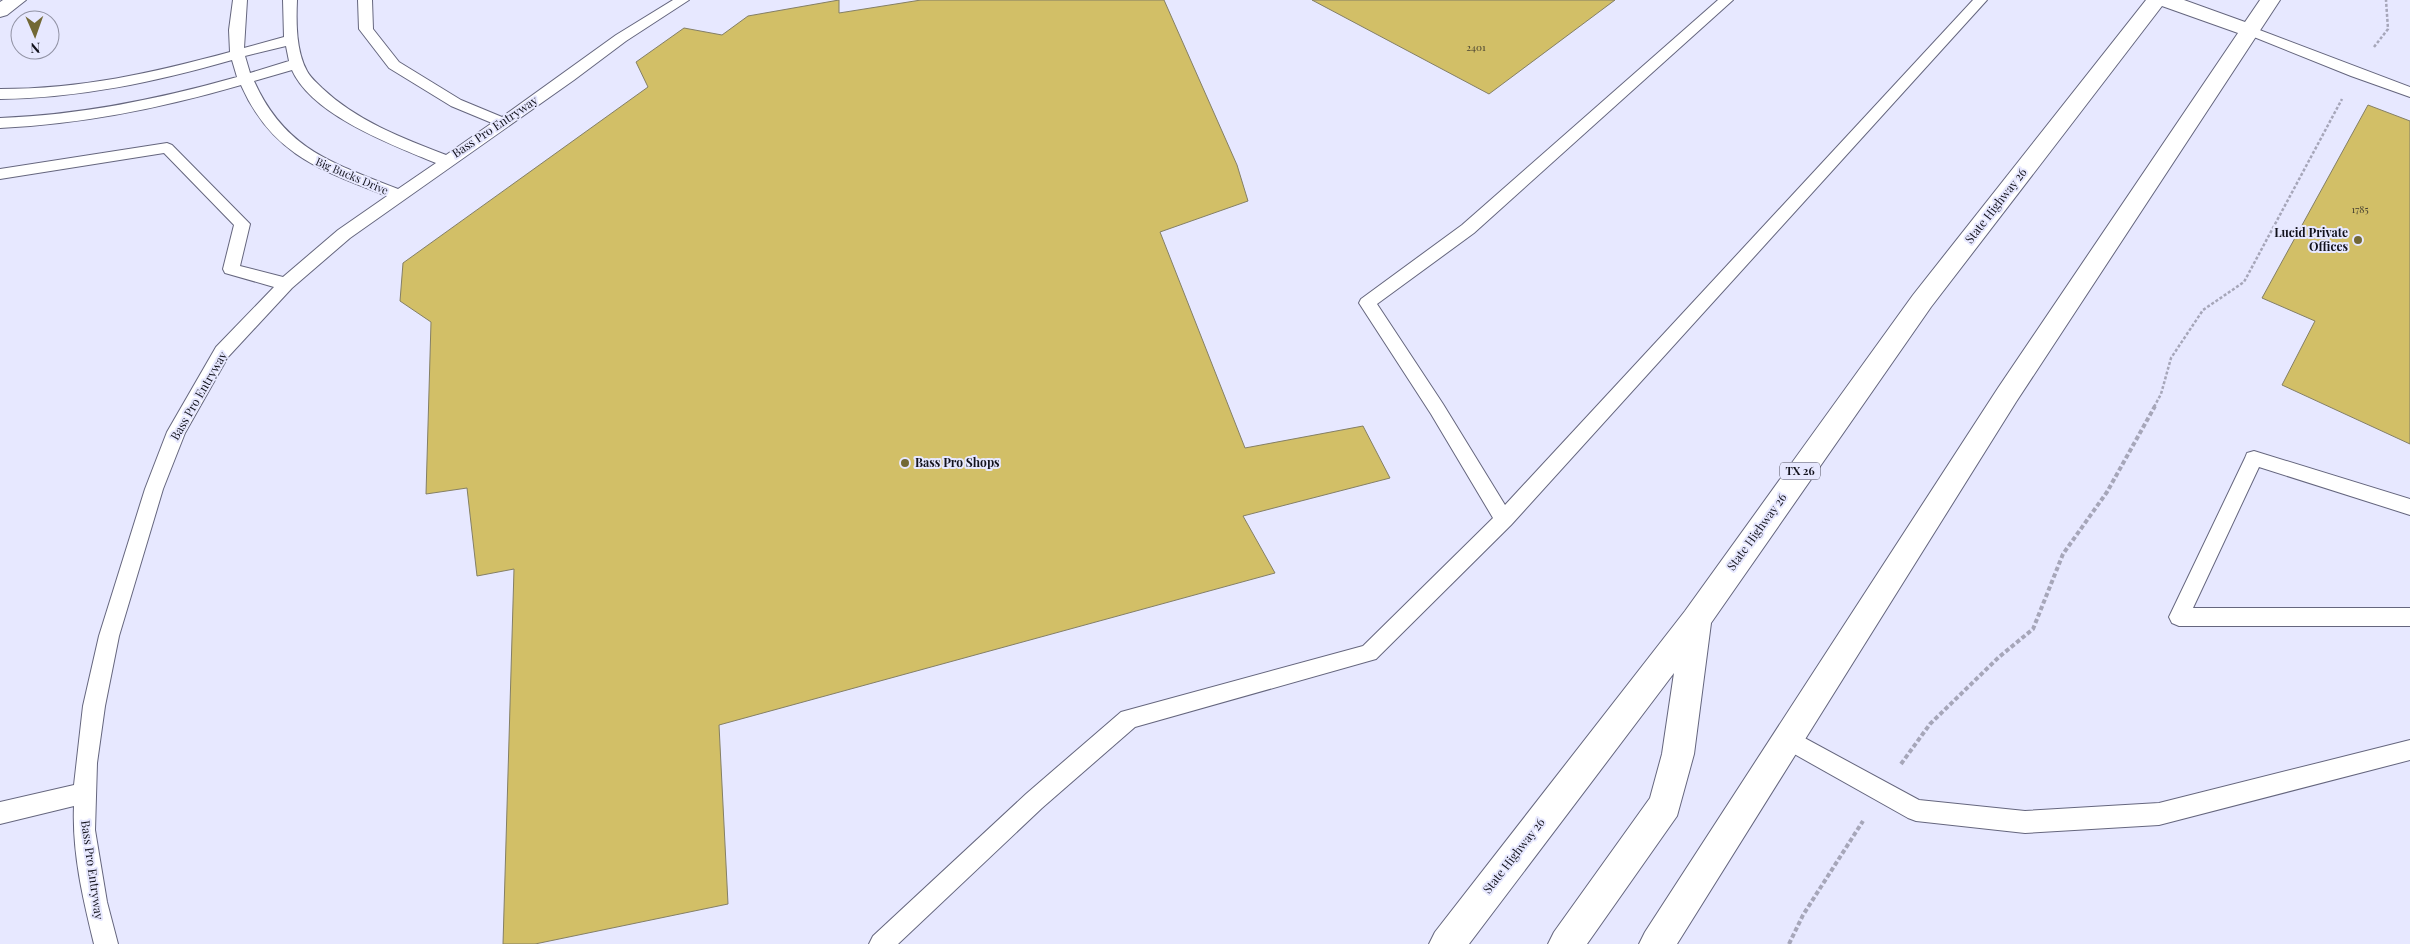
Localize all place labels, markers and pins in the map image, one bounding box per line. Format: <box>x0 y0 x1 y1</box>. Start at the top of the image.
place label: Lucid Private Offices <box>2274 224 2348 254</box>
marker: Lucid Private Offices <box>2352 234 2364 246</box>
place label: Bass Pro Shops <box>915 454 1000 470</box>
marker: Bass Pro Shops <box>899 457 911 469</box>

